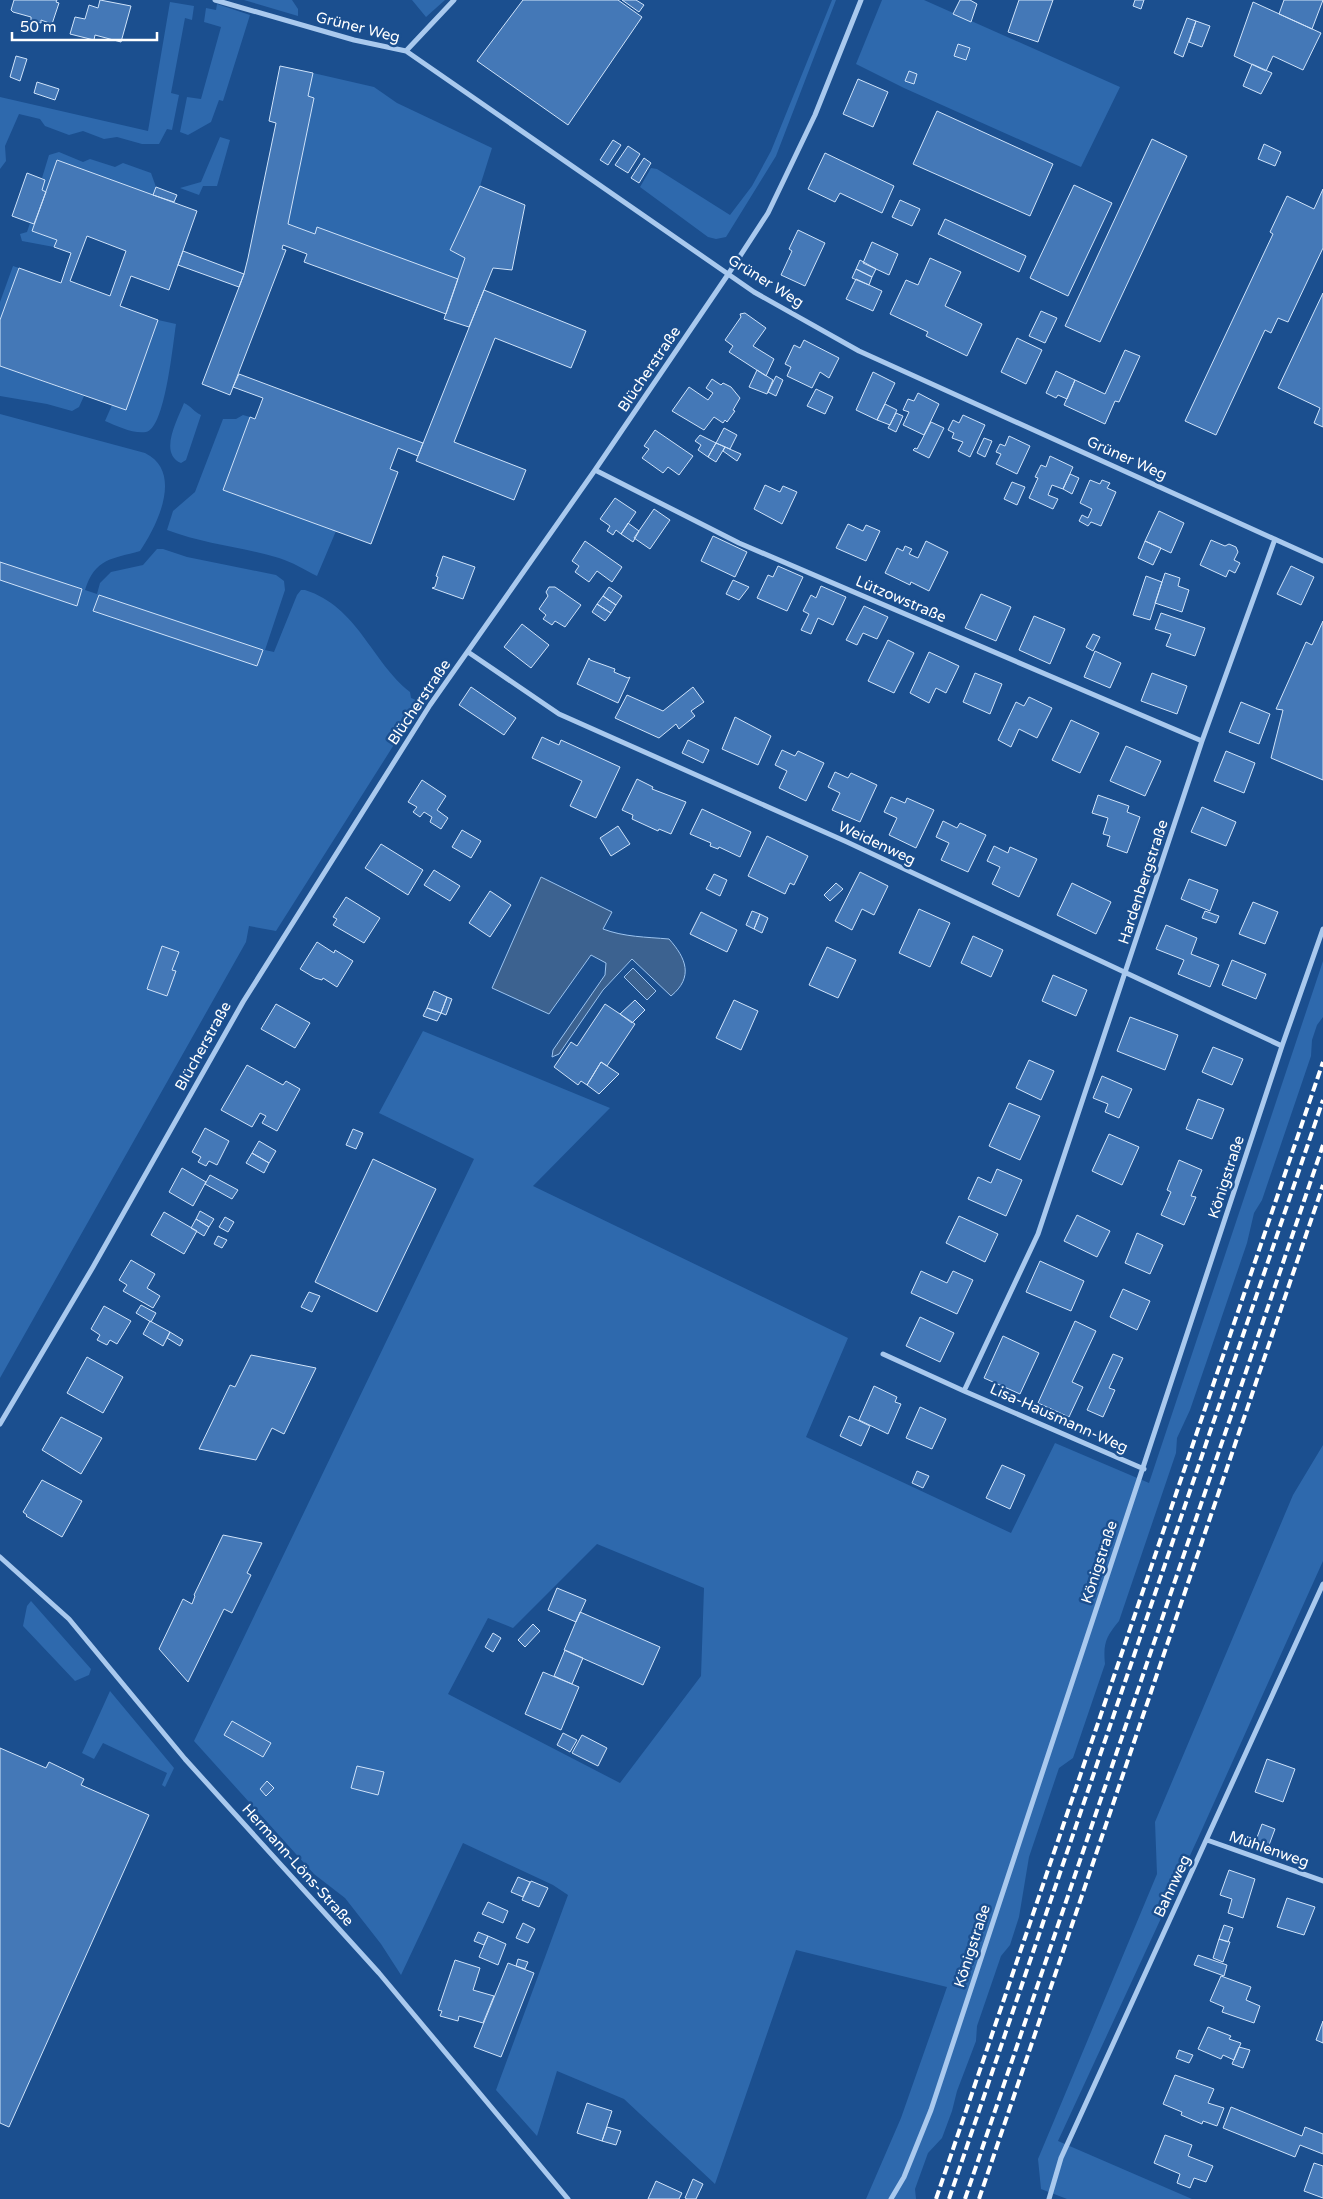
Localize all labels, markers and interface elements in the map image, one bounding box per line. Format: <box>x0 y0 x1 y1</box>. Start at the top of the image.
street label: Grüner Weg <box>314 8 402 46</box>
scale bar <box>12 10 158 42</box>
text: 50 m <box>20 18 57 36</box>
street label: Grüner Weg <box>725 251 807 311</box>
street label: Blücherstraße <box>614 323 684 415</box>
street label: Grüner Weg <box>1084 432 1170 484</box>
street label: Lützowstraße <box>853 572 949 626</box>
street label: Blücherstraße <box>384 656 454 748</box>
street label: Weidenweg <box>835 817 919 869</box>
street label: Hardenbergstraße <box>1114 817 1172 947</box>
street label: Blücherstraße <box>171 998 235 1094</box>
street label: Königstraße <box>1204 1133 1248 1221</box>
street label: Lisa-Hausmann-Weg <box>987 1379 1131 1457</box>
street label: Königstraße <box>1077 1518 1121 1606</box>
street label: Hermann-Löns-Straße <box>238 1800 358 1930</box>
street label: Mühlenweg <box>1227 1827 1311 1871</box>
street label: Bahnweg <box>1150 1852 1194 1920</box>
street label: Königstraße <box>950 1902 994 1990</box>

